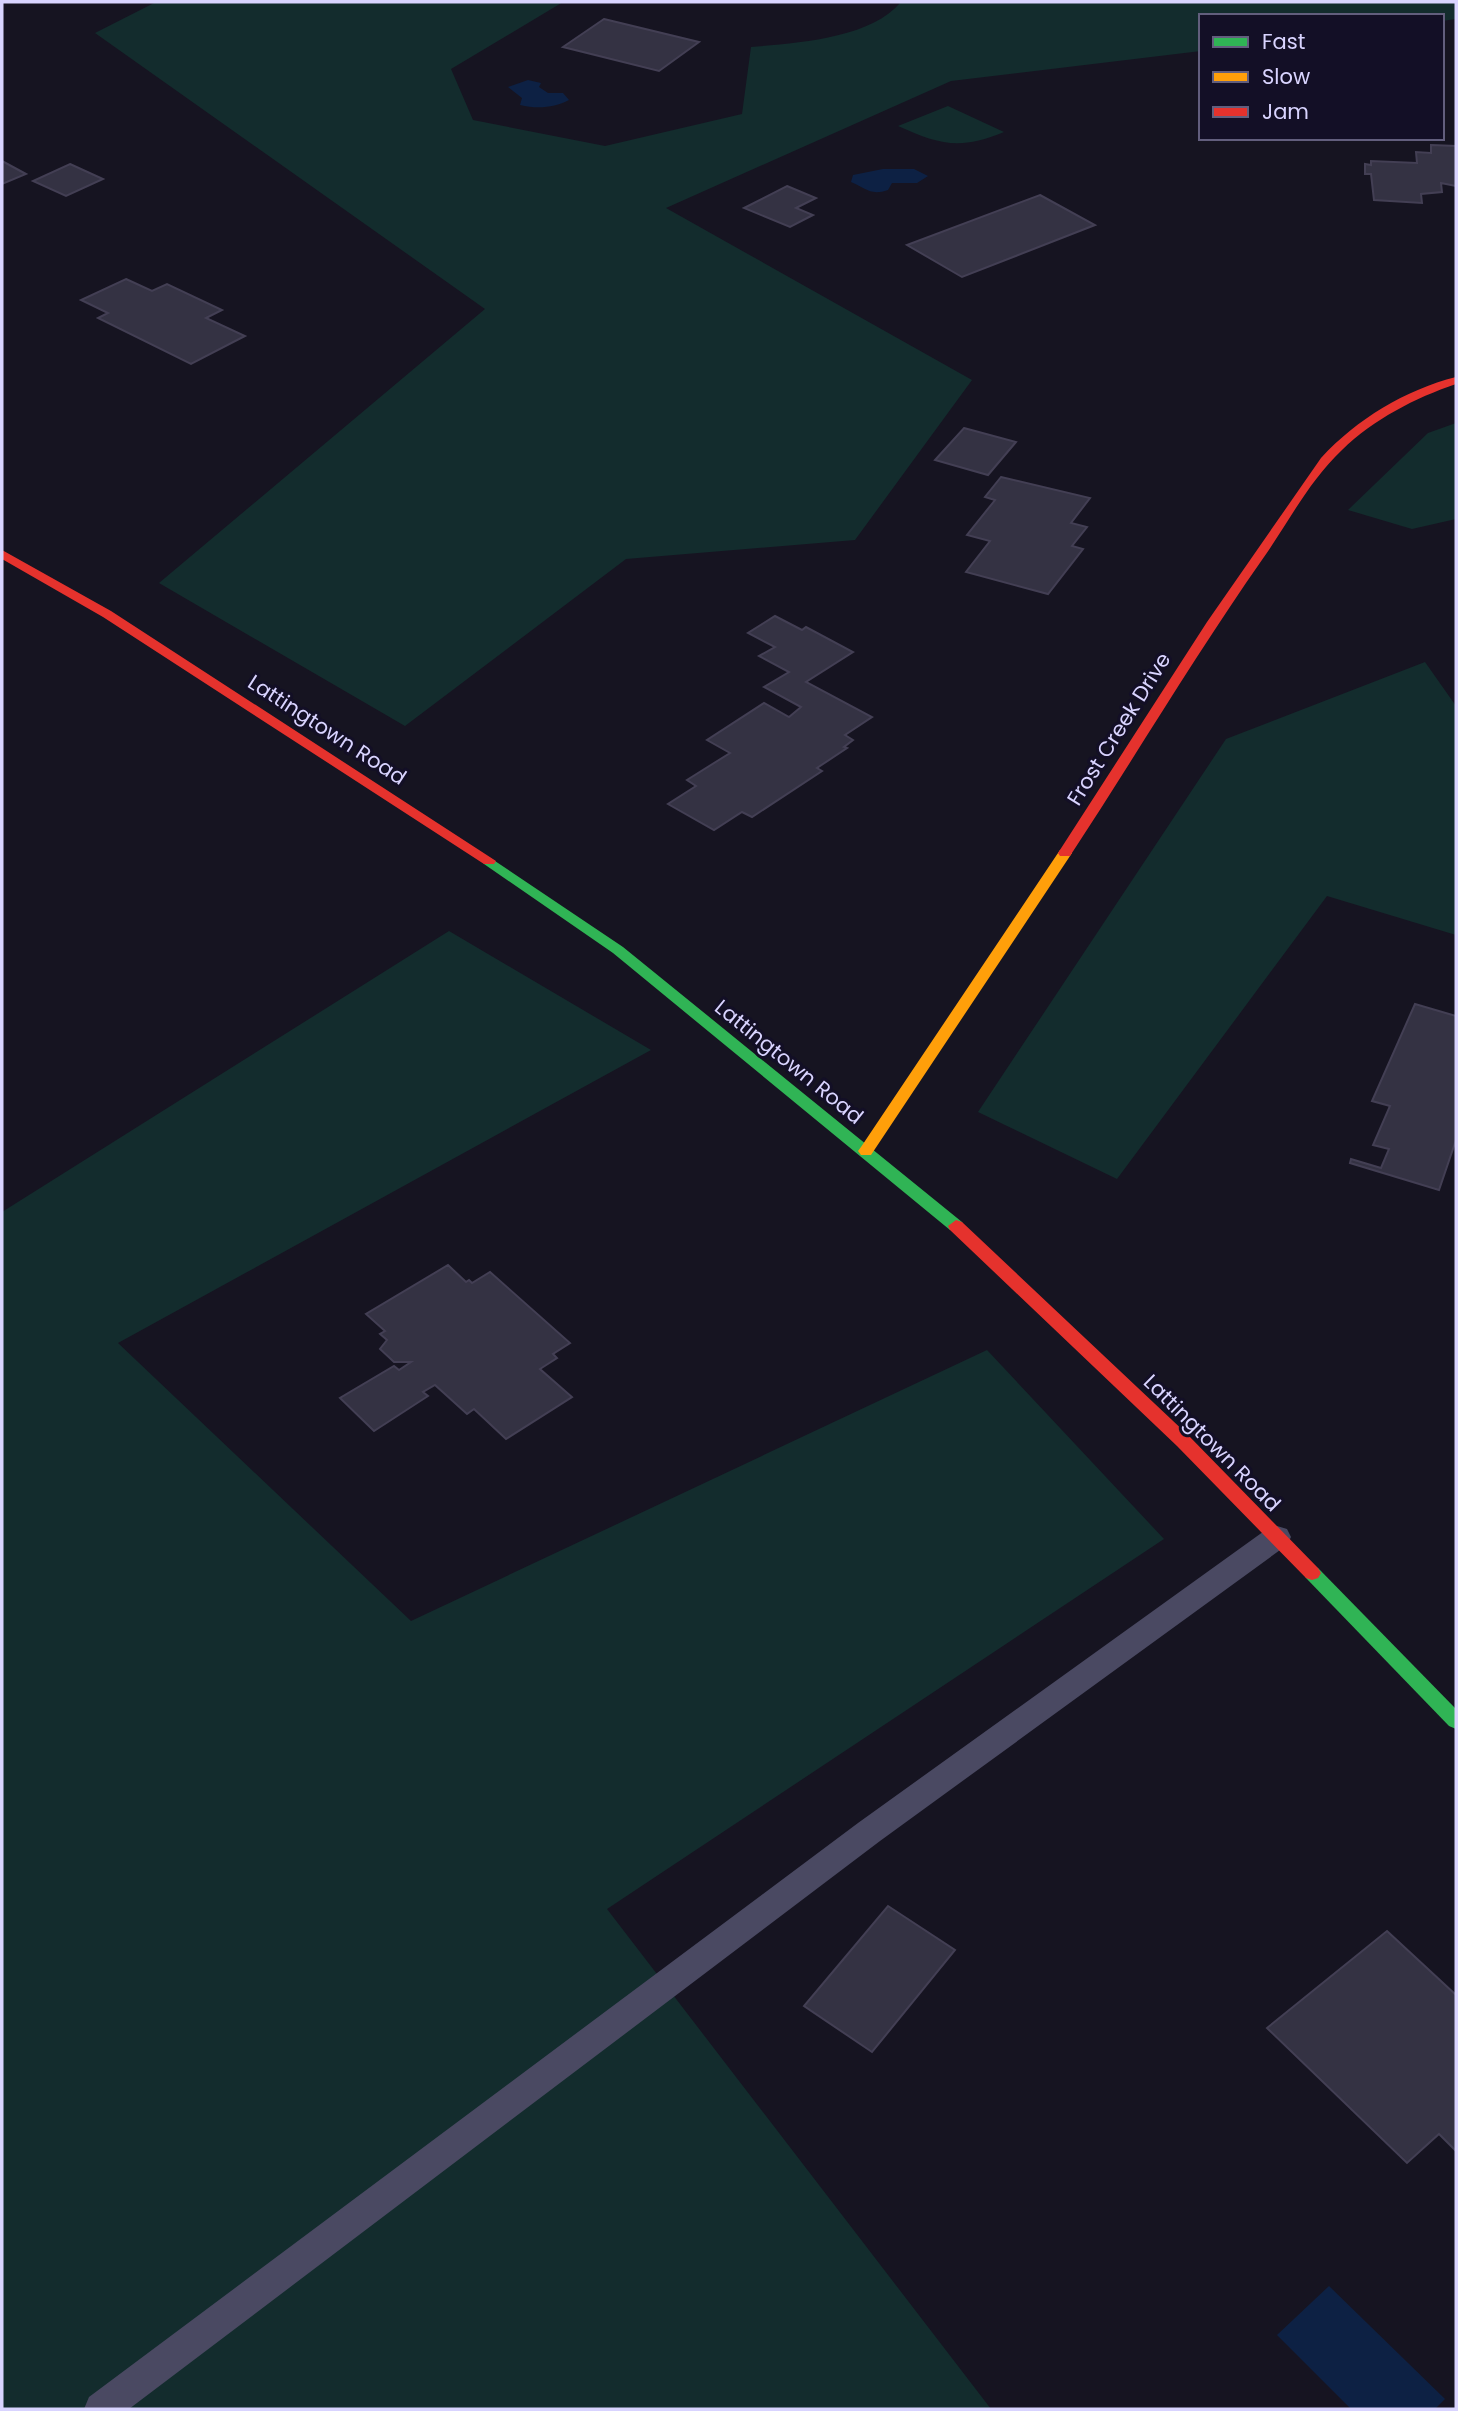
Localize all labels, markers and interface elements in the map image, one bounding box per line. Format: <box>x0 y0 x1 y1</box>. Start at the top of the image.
legend <box>1199 14 1444 140</box>
text: Fast <box>1262 27 1305 56</box>
text: Slow <box>1262 62 1310 91</box>
text: Jam <box>1262 97 1309 126</box>
street label: Frost Creek Drive <box>1060 647 1177 811</box>
street label: Lattingtown Road <box>243 668 412 792</box>
street label: Lattingtown Road <box>709 993 870 1131</box>
street label: Lattingtown Road <box>1137 1368 1287 1518</box>

